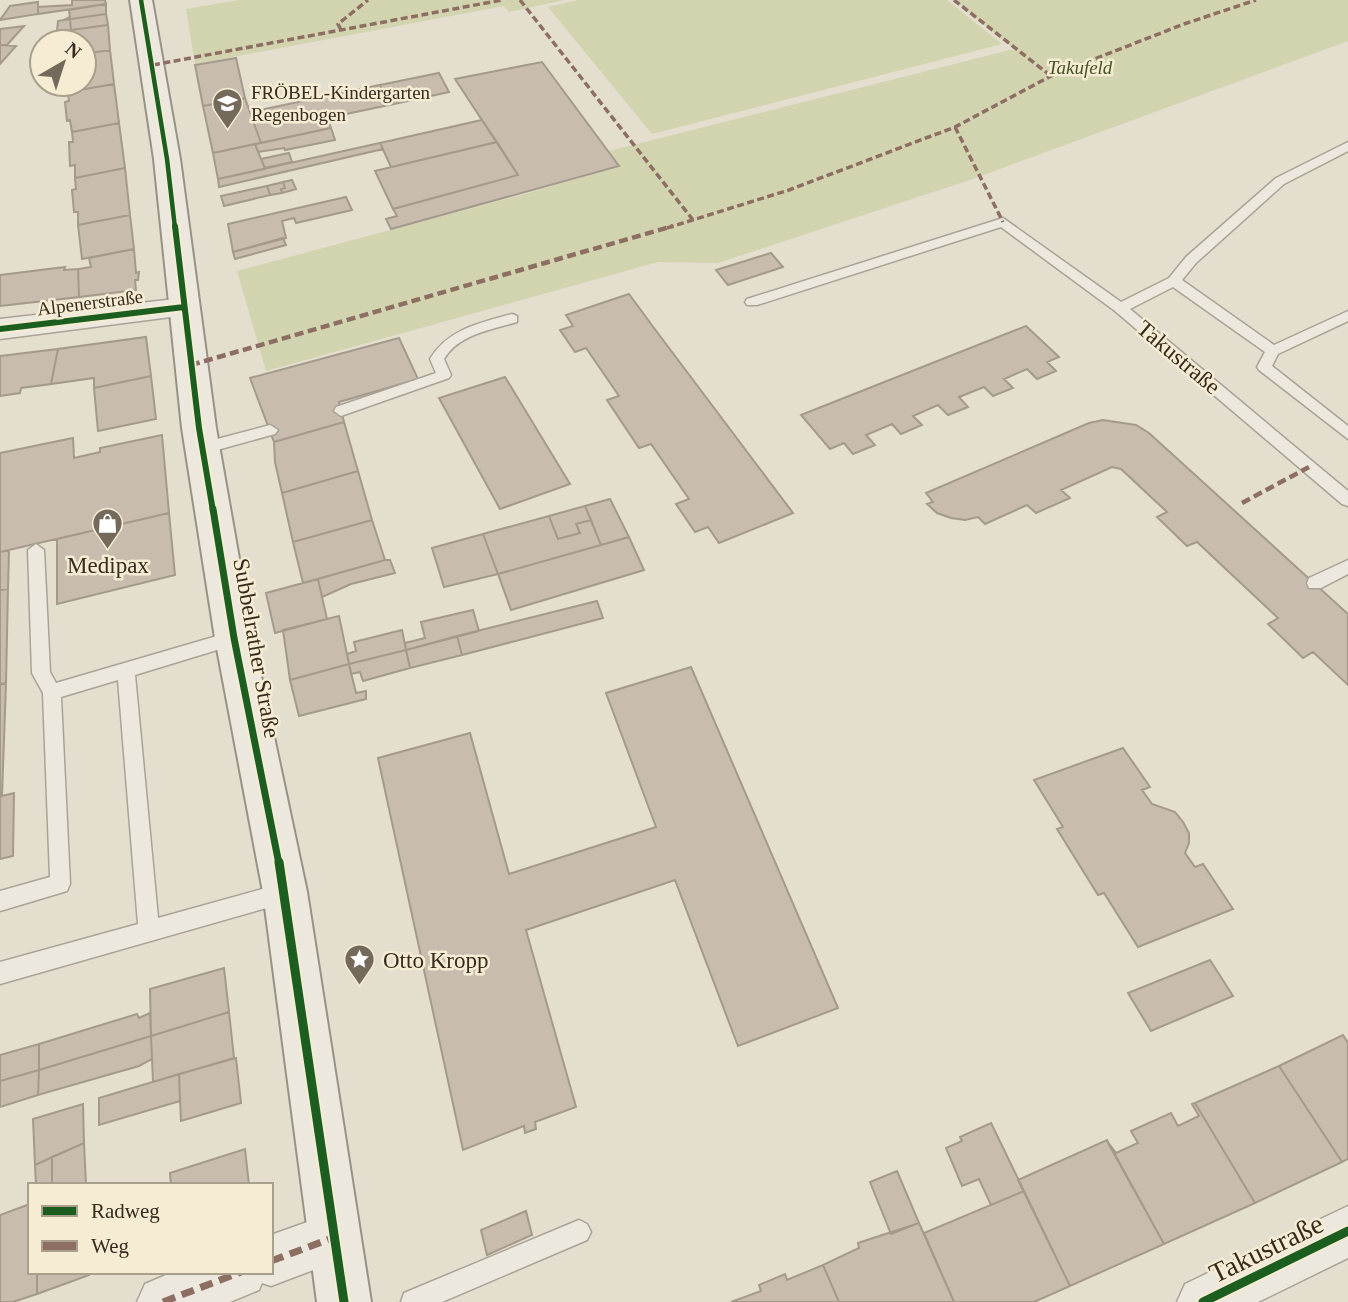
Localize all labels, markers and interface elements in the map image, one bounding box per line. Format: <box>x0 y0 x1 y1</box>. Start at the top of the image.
north arrow <box>28 28 98 98</box>
text: N <box>61 38 86 63</box>
park label: Takufeld <box>1048 57 1113 78</box>
place label: FRÖBEL-Kindergarten Regenbogen <box>251 82 431 125</box>
school or university icon: FRÖBEL-Kindergarten Regenbogen <box>211 86 245 130</box>
street label: Alpenerstraße <box>36 286 144 319</box>
street label: Takustraße <box>1132 315 1225 399</box>
shop icon: Medipax <box>91 507 125 551</box>
place label: Medipax <box>67 553 149 578</box>
street label: Subbelrather Straße <box>228 556 285 740</box>
place icon: Otto Kropp <box>343 943 377 987</box>
place label: Otto Kropp <box>383 948 488 973</box>
legend <box>28 1183 273 1274</box>
text: Radweg <box>91 1199 160 1223</box>
street label: Takustraße <box>1204 1208 1328 1289</box>
text: Weg <box>91 1234 129 1258</box>

